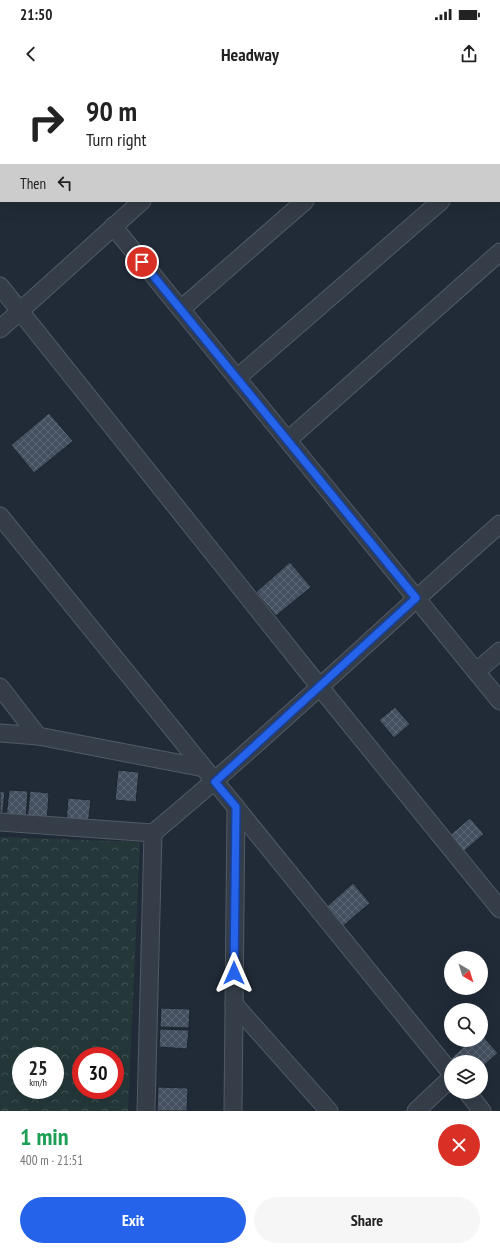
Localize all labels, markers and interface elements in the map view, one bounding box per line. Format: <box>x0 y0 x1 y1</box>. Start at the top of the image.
text: 21:50 <box>20 5 52 24</box>
icon: back <box>20 43 42 65</box>
text: Headway <box>221 43 279 66</box>
icon: share <box>458 43 480 65</box>
text: 90 m <box>86 92 137 129</box>
icon: right <box>20 96 72 148</box>
text: Turn right <box>86 128 146 151</box>
icon: left <box>54 172 76 194</box>
text: Then <box>20 174 46 193</box>
pin <box>125 245 159 279</box>
icon: arrive <box>131 251 153 273</box>
north arrow <box>444 951 488 995</box>
map controls <box>444 951 488 1099</box>
position arrow <box>213 952 255 994</box>
button: search <box>444 1003 488 1047</box>
speed limit sign: 30 <box>72 1047 124 1099</box>
text: 25 <box>28 1055 48 1081</box>
button: layers <box>444 1055 488 1099</box>
text: km/h <box>29 1076 47 1089</box>
text: 1 min <box>20 1121 68 1152</box>
button: close <box>438 1124 480 1166</box>
text: 400 m · 21:51 <box>20 1152 83 1169</box>
button: Exit <box>20 1197 246 1243</box>
button: Share <box>254 1197 480 1243</box>

